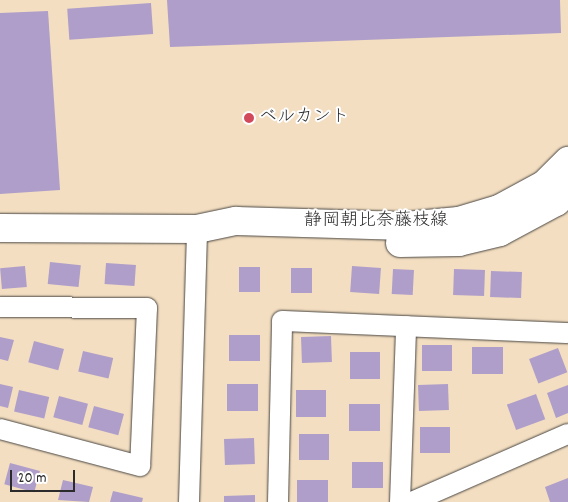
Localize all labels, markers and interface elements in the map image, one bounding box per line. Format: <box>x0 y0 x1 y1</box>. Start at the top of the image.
place label: ベルカント <box>259 107 349 129</box>
marker: ベルカント <box>243 112 255 124</box>
street label: 静岡朝比奈藤枝線 <box>304 211 448 233</box>
scale bar <box>12 460 78 492</box>
text: 20 m <box>18 468 46 490</box>

